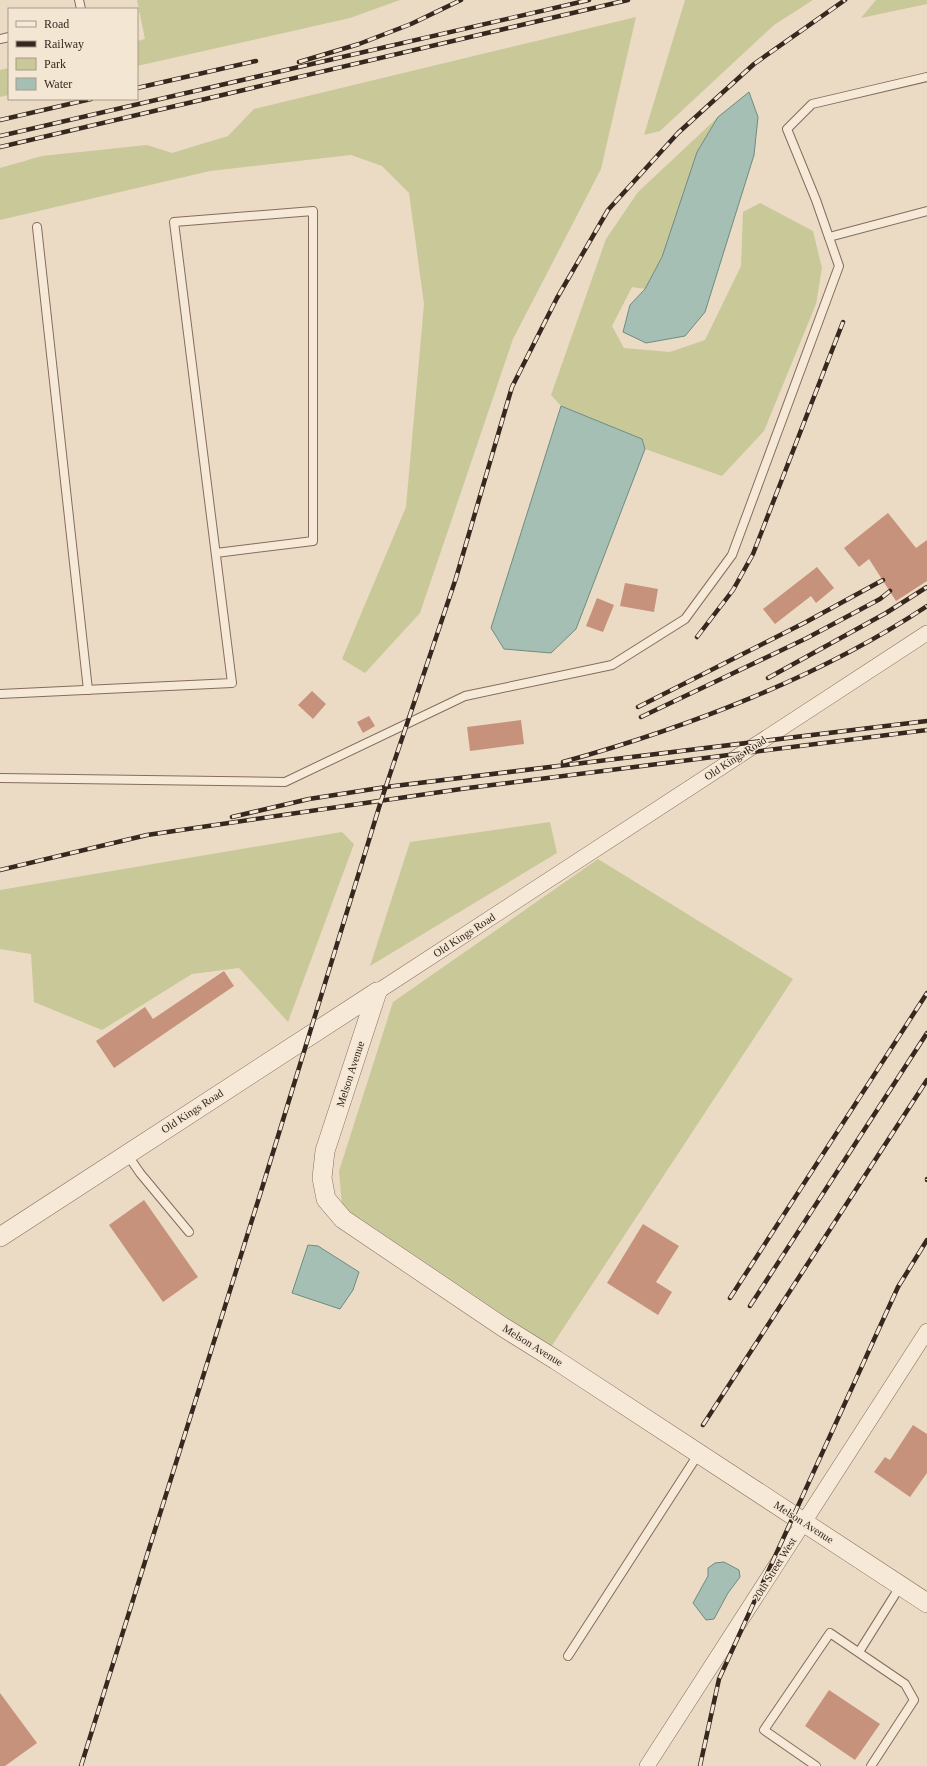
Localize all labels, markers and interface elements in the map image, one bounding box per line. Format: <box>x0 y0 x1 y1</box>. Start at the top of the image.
legend <box>8 8 138 100</box>
text: Road <box>44 17 69 31</box>
text: Railway <box>44 37 84 51</box>
text: Park <box>44 57 66 71</box>
text: Water <box>44 77 72 91</box>
street label: Old Kings Road <box>702 733 769 783</box>
street label: Old Kings Road <box>431 910 498 960</box>
street label: Melson Avenue <box>334 1039 366 1108</box>
street label: Old Kings Road <box>159 1086 226 1136</box>
street label: Melson Avenue <box>501 1322 565 1368</box>
street label: Melson Avenue <box>772 1498 836 1546</box>
street label: 20th Street West <box>750 1535 798 1603</box>

